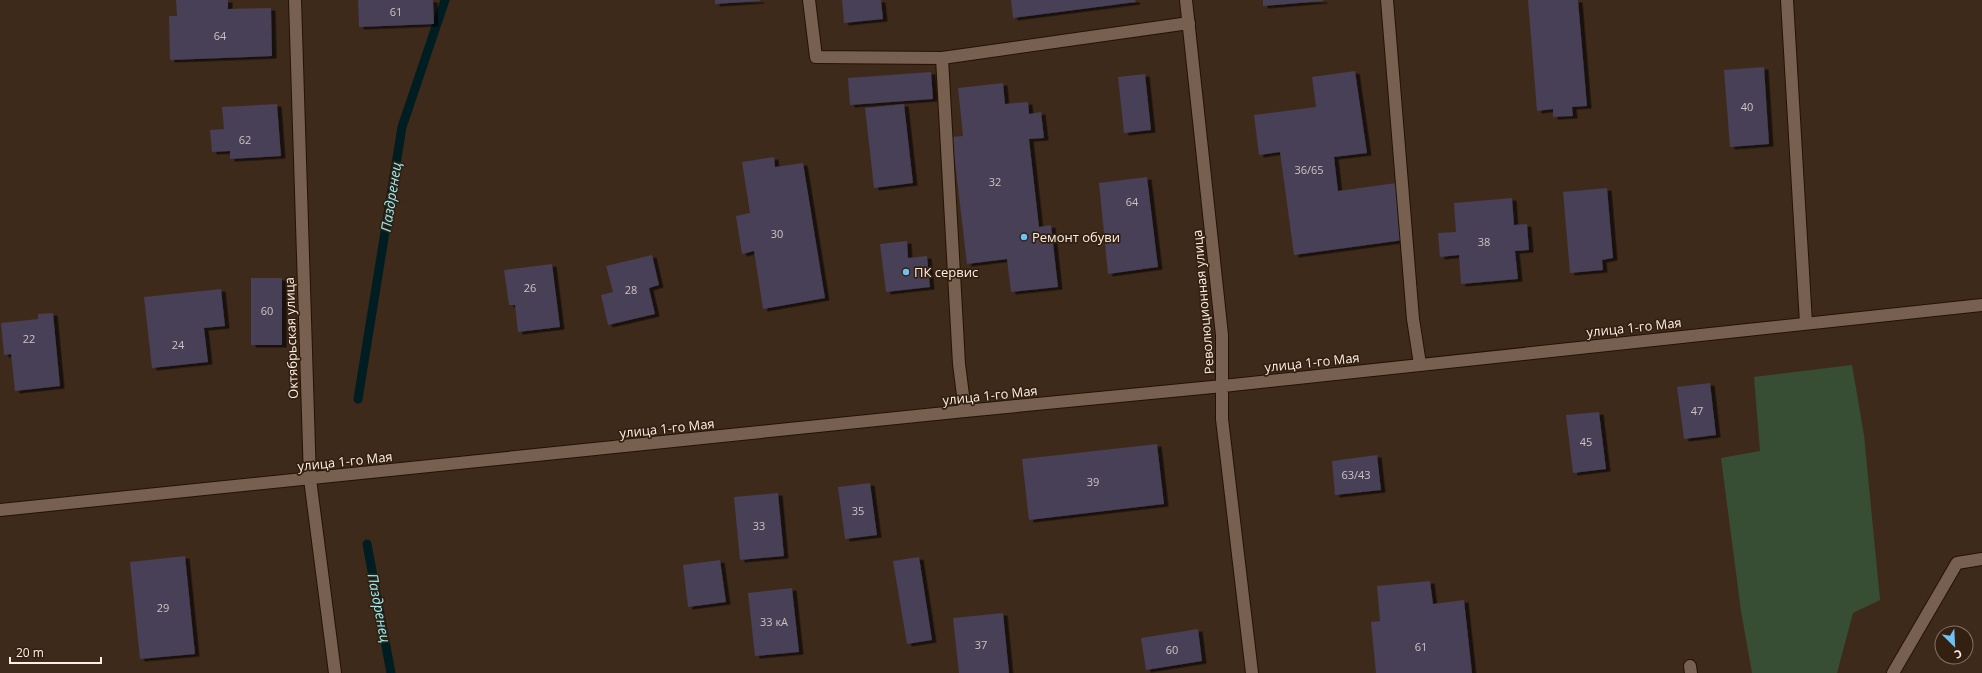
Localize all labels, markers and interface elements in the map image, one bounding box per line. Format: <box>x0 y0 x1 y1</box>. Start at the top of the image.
house number: 61 <box>390 4 402 19</box>
house number: 64 <box>214 28 227 43</box>
house number: 40 <box>1741 99 1753 114</box>
house number: 62 <box>239 132 251 147</box>
water label: Паздренец <box>376 161 405 233</box>
house number: 36/65 <box>1294 162 1324 177</box>
house number: 32 <box>989 174 1001 189</box>
house number: 64 <box>1126 194 1139 209</box>
house number: 30 <box>771 226 783 241</box>
place label: Ремонт обуви <box>1032 228 1120 246</box>
street label: Революционная улица <box>1188 229 1218 375</box>
marker: Ремонт обуви <box>1019 232 1029 242</box>
house number: 38 <box>1478 234 1490 249</box>
place label: ПК сервис <box>914 263 978 281</box>
marker: ПК сервис <box>901 267 911 277</box>
street label: Октябрьская улица <box>280 277 302 399</box>
house number: 26 <box>524 280 536 295</box>
house number: 28 <box>625 282 637 297</box>
house number: 60 <box>261 303 273 318</box>
street label: улица 1-го Мая <box>1586 313 1682 341</box>
house number: 22 <box>23 331 35 346</box>
house number: 24 <box>172 337 185 352</box>
street label: улица 1-го Мая <box>1264 348 1360 376</box>
street label: улица 1-го Мая <box>942 381 1038 409</box>
house number: 47 <box>1691 403 1703 418</box>
street label: улица 1-го Мая <box>619 414 715 442</box>
house number: 45 <box>1580 434 1592 449</box>
street label: улица 1-го Мая <box>297 447 393 475</box>
house number: 63/43 <box>1341 467 1371 482</box>
house number: 39 <box>1087 474 1099 489</box>
house number: 35 <box>852 503 864 518</box>
house number: 33 <box>753 518 765 533</box>
water label: Паздренец <box>363 572 396 644</box>
house number: 29 <box>157 600 169 615</box>
house number: 33 кА <box>760 614 788 629</box>
north arrow <box>1934 625 1974 665</box>
house number: 37 <box>975 637 987 652</box>
scale bar <box>10 639 101 665</box>
house number: 61 <box>1415 639 1427 654</box>
house number: 60 <box>1166 642 1178 657</box>
text: 20 m <box>16 644 44 661</box>
text: С <box>1952 646 1965 663</box>

